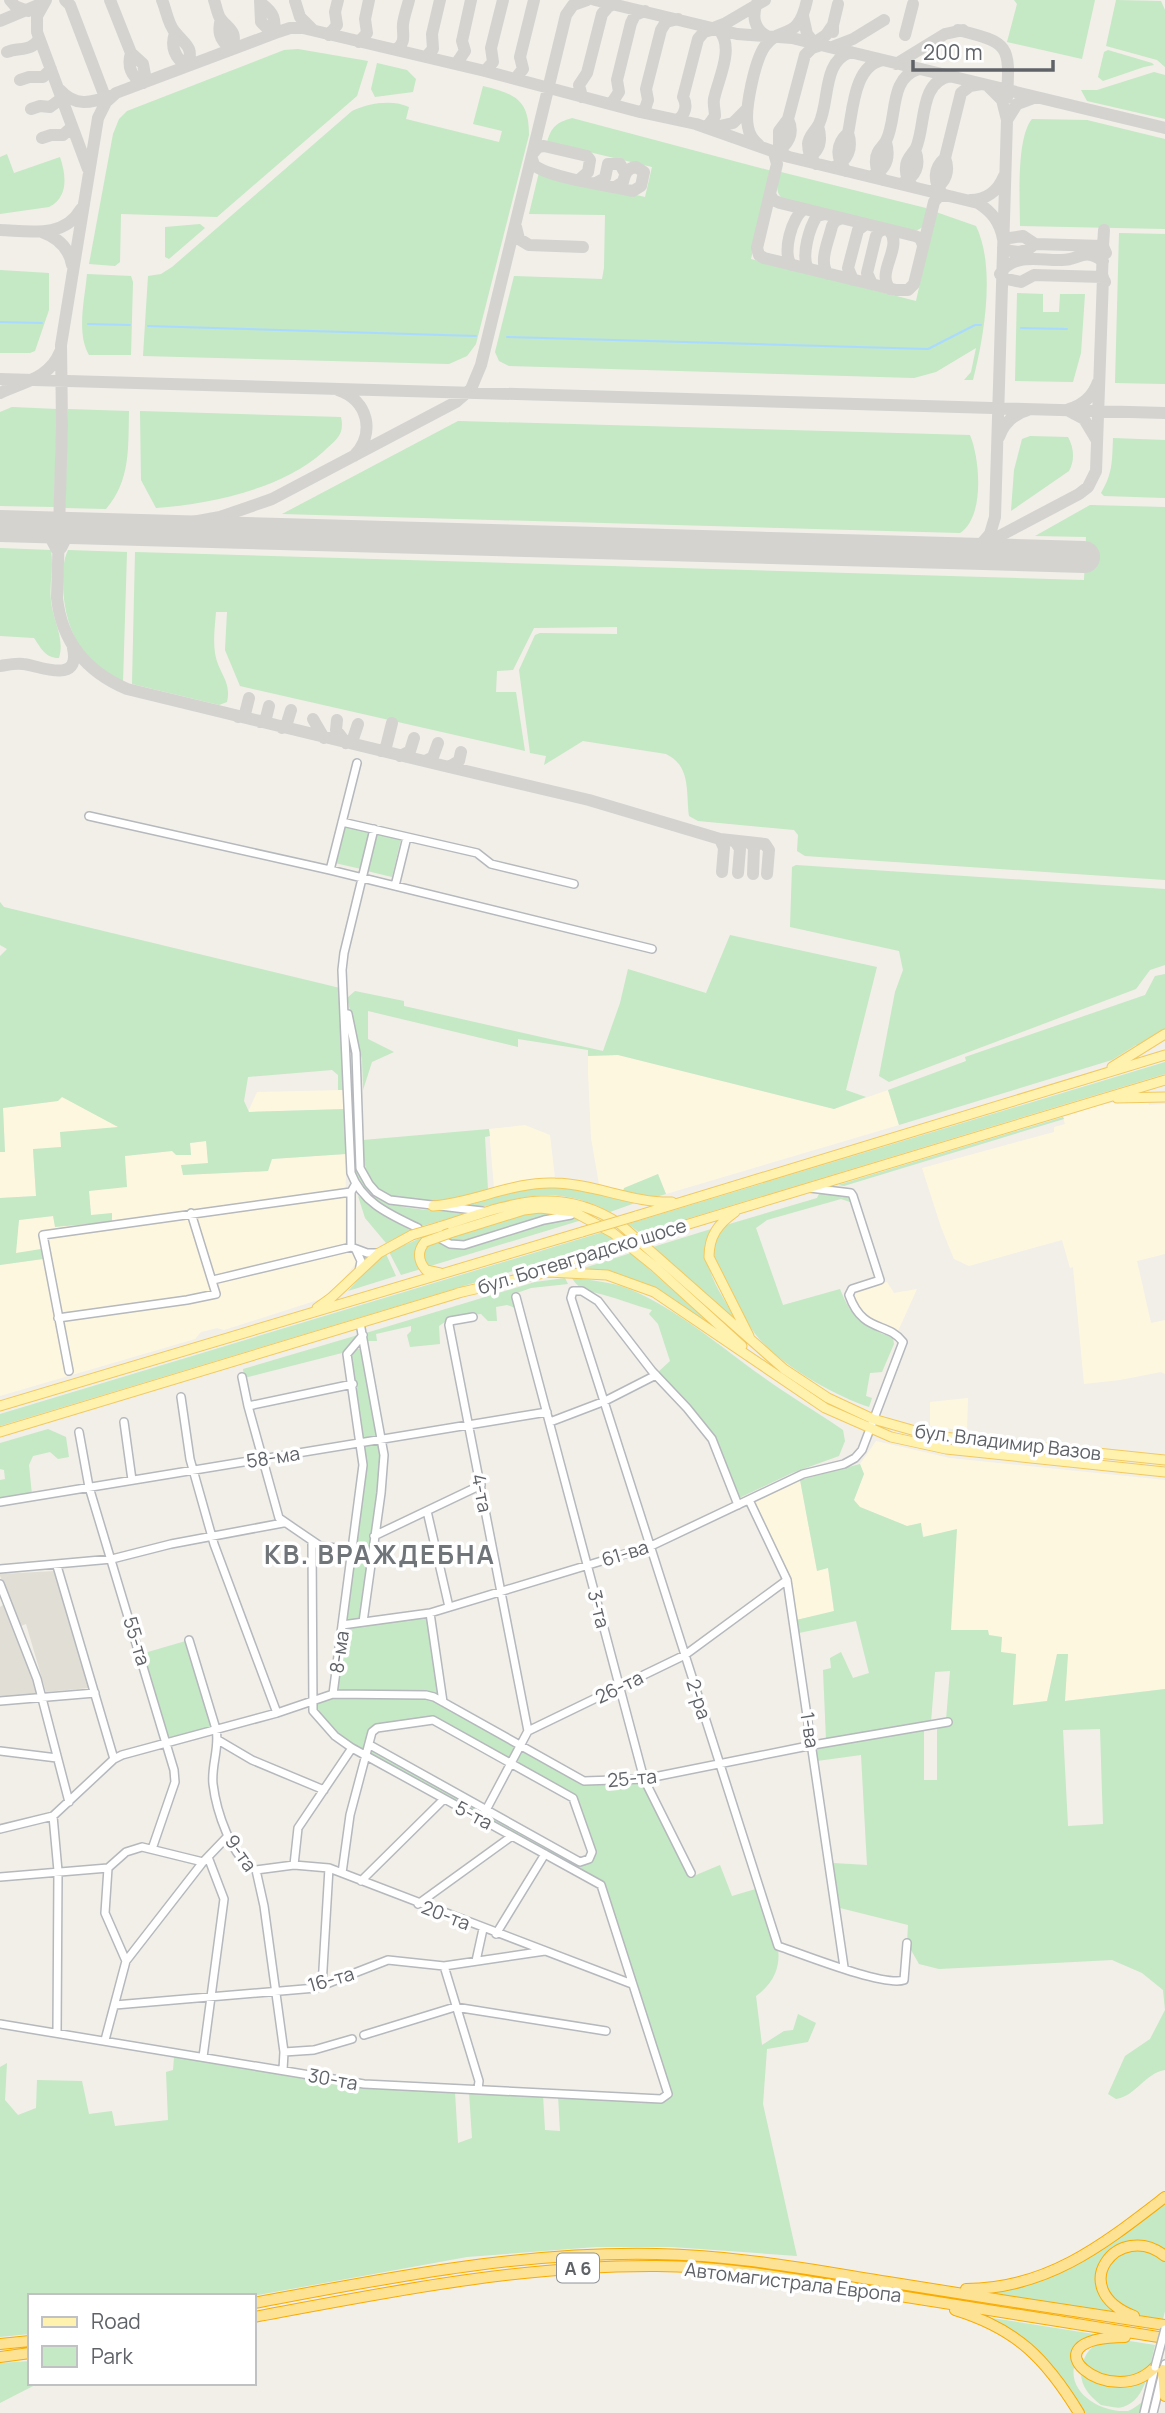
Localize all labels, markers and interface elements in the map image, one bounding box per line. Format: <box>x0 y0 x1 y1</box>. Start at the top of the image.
scale bar <box>913 28 1053 72</box>
text: 200 m <box>923 38 983 66</box>
street label: бул. Ботевградско шосе <box>474 1212 690 1300</box>
street label: бул. Владимир Вазов <box>913 1418 1103 1466</box>
street label: 58-ма <box>244 1440 302 1474</box>
street label: 4-та <box>466 1471 498 1515</box>
street label: 61-ва <box>598 1534 652 1572</box>
district label: КВ. ВРАЖДЕБНА <box>264 1536 496 1572</box>
street label: 3-та <box>582 1587 616 1631</box>
street label: 55-та <box>117 1613 157 1669</box>
street label: 8-ма <box>323 1629 355 1675</box>
street label: 26-та <box>591 1664 647 1710</box>
street label: 2-ра <box>680 1676 718 1722</box>
street label: 1-ва <box>794 1710 826 1750</box>
street label: 25-та <box>606 1763 658 1793</box>
street label: 5-та <box>451 1794 497 1836</box>
street label: 9-та <box>219 1829 263 1877</box>
street label: 20-та <box>418 1894 474 1936</box>
street label: 16-та <box>305 1960 357 1998</box>
street label: 30-та <box>306 2062 360 2096</box>
road number: A 6 <box>557 2254 599 2282</box>
street label: Автомагистрала Европа <box>683 2256 903 2308</box>
legend <box>28 2294 256 2385</box>
text: Road <box>91 2307 141 2335</box>
text: Park <box>91 2342 133 2370</box>

